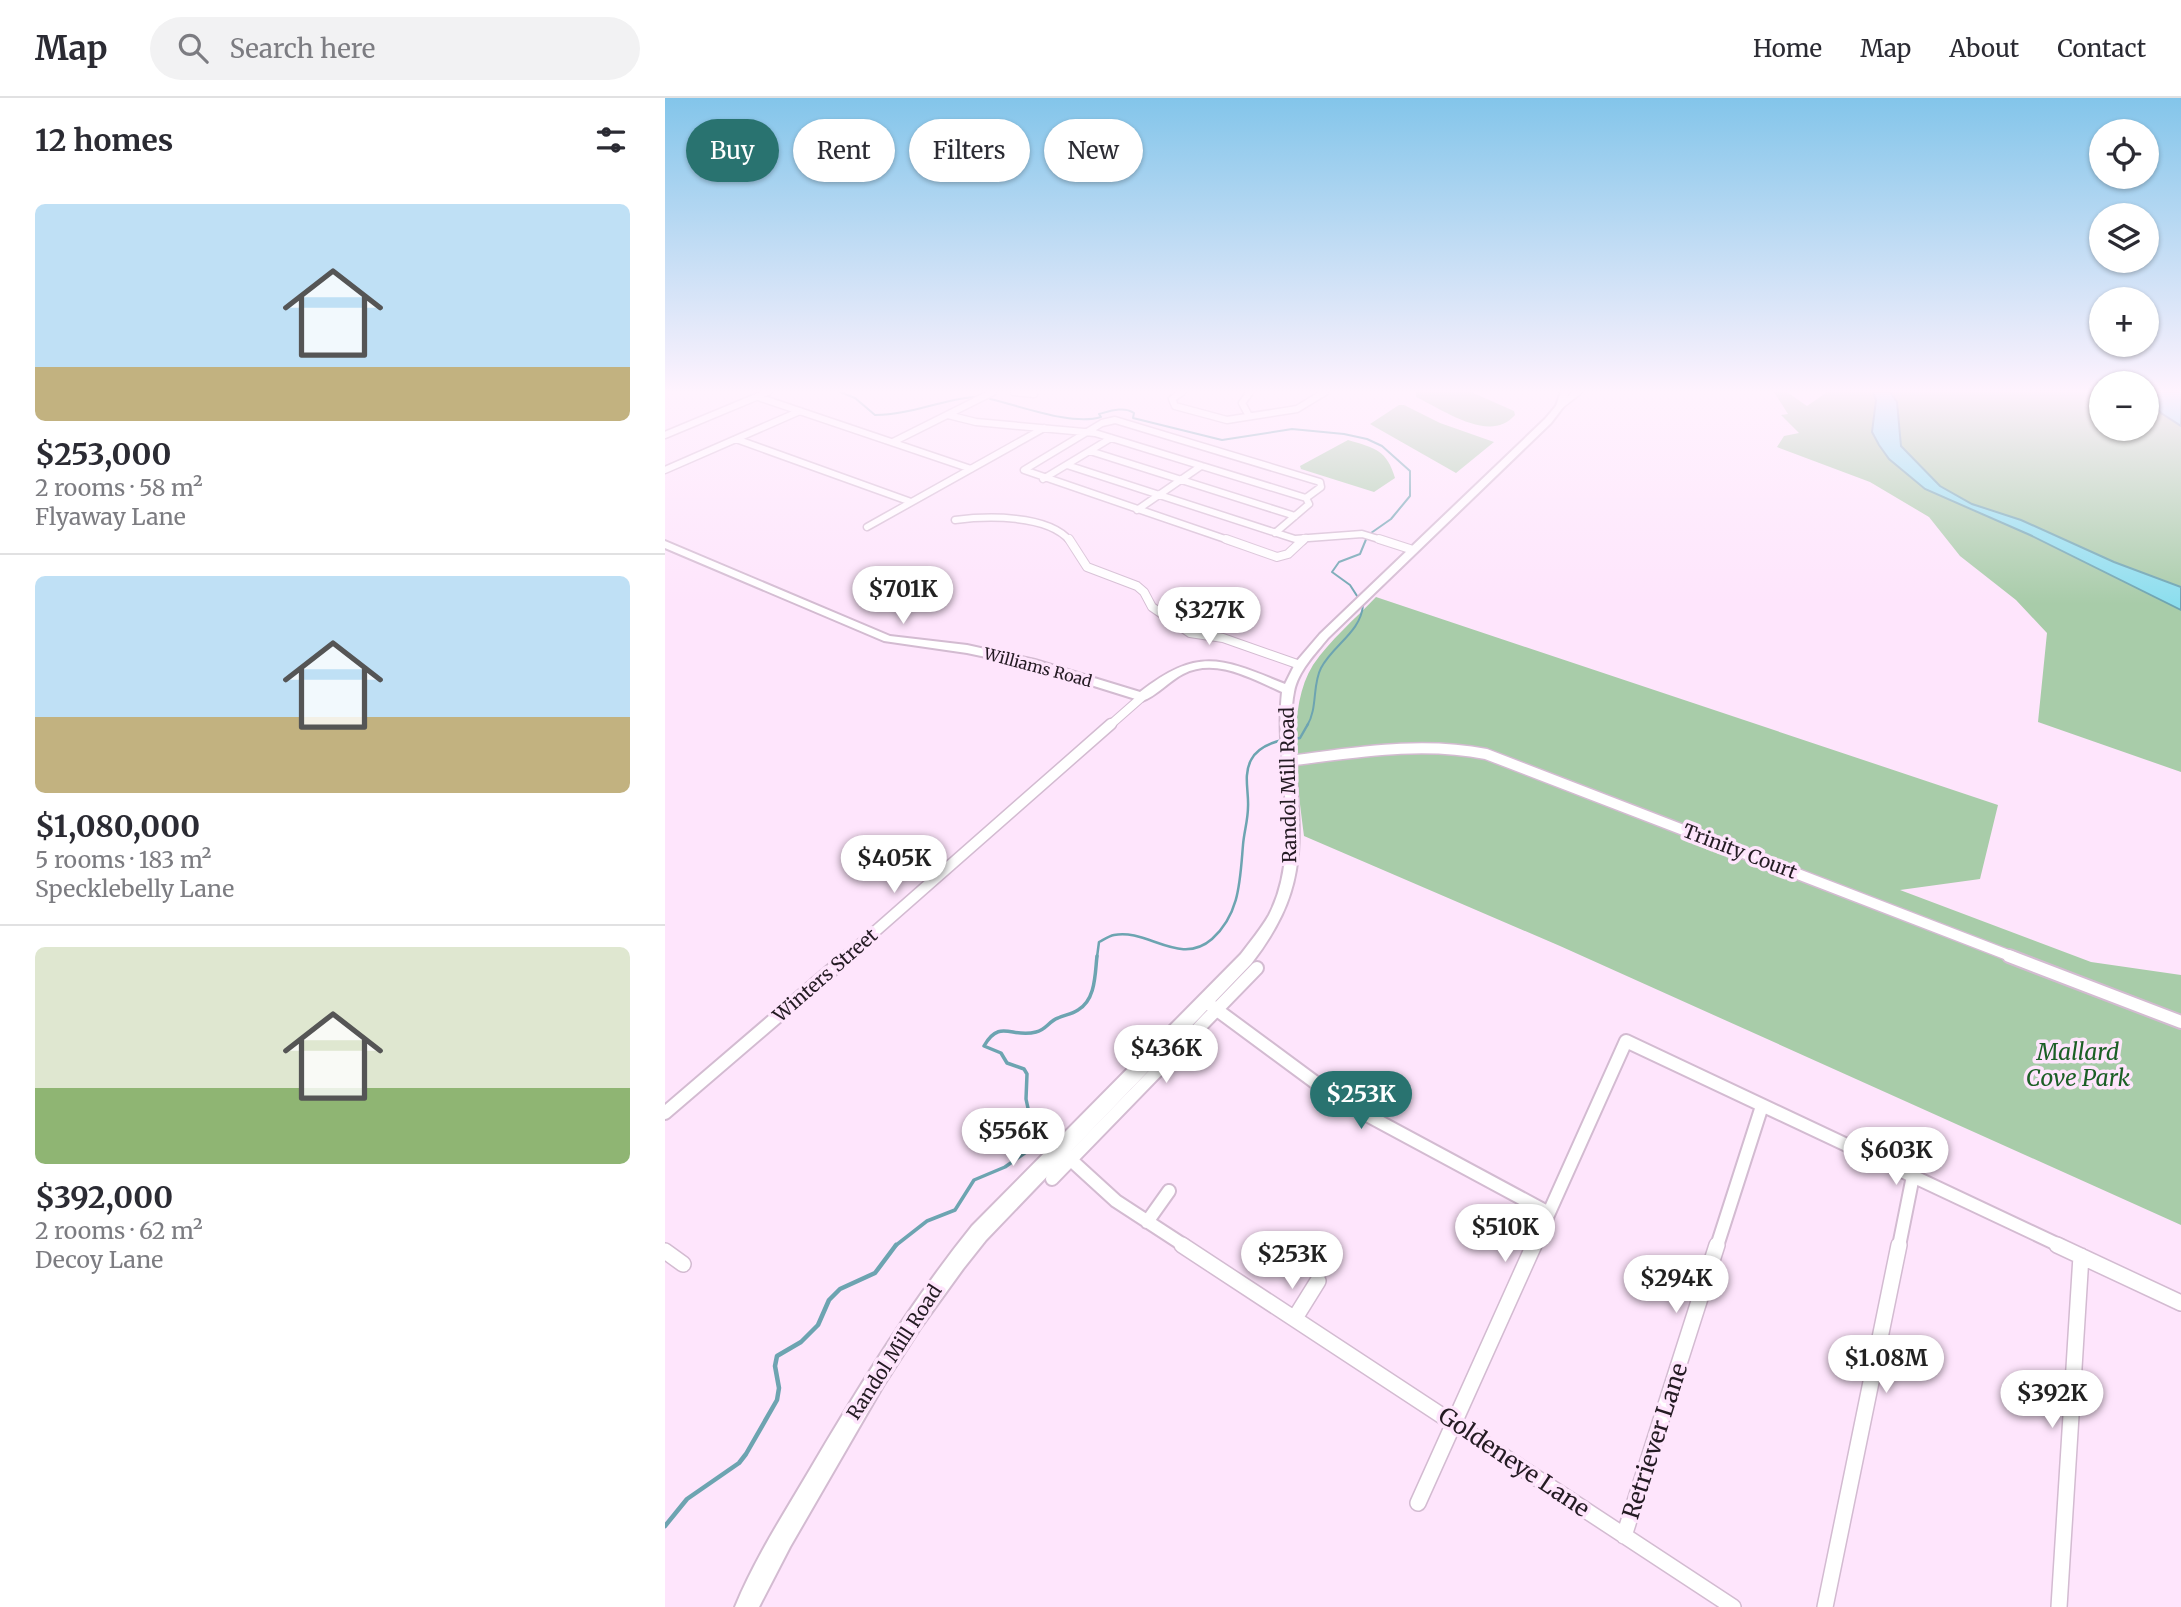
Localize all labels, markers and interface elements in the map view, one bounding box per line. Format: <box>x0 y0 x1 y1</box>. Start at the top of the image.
search box <box>150 17 640 80</box>
text: Map <box>35 28 108 69</box>
icon: search <box>174 29 212 67</box>
text: Search here <box>230 32 375 65</box>
text: Home <box>1753 33 1822 64</box>
text: Map <box>1860 33 1911 64</box>
text: About <box>1949 33 2019 64</box>
text: Contact <box>2057 33 2146 64</box>
chip: Buy <box>686 119 779 182</box>
chip: Rent <box>793 119 895 182</box>
chip: Filters <box>909 119 1030 182</box>
chip: New <box>1044 119 1143 182</box>
map controls <box>2089 119 2159 441</box>
button: locate <box>2089 119 2159 189</box>
text: 12 homes <box>35 121 173 159</box>
icon: filters <box>592 121 630 159</box>
button: layers <box>2089 203 2159 273</box>
icon: home <box>270 250 396 376</box>
button: + <box>2089 287 2159 357</box>
button: − <box>2089 371 2159 441</box>
text: $253,000 <box>35 435 171 473</box>
text: 2 rooms · 58 m² <box>35 473 203 502</box>
text: Flyaway Lane <box>35 502 186 531</box>
pin: $701K <box>854 566 952 626</box>
text: $701K <box>868 574 938 603</box>
pin: $327K <box>1160 588 1258 647</box>
text: $327K <box>1174 595 1244 624</box>
icon: home <box>270 622 396 748</box>
street label: Williams Road <box>981 643 1095 691</box>
street label: Randol Mill Road <box>1275 707 1301 863</box>
text: $1,080,000 <box>35 807 200 845</box>
street label: Trinity Court <box>1679 818 1801 884</box>
pin: $405K <box>845 836 943 895</box>
text: $405K <box>857 843 931 872</box>
text: 5 rooms · 183 m² <box>35 845 211 874</box>
text: Specklebelly Lane <box>35 874 234 903</box>
street label: Winters Street <box>767 923 883 1028</box>
icon: home <box>270 993 396 1119</box>
pin: $436K <box>1117 1026 1215 1085</box>
text: $436K <box>1130 1033 1202 1062</box>
park label: Mallard Cove Park <box>2026 1037 2131 1092</box>
pin: $253K <box>1312 1072 1410 1131</box>
text: $253K <box>1326 1079 1396 1108</box>
pin: $556K <box>964 1108 1062 1168</box>
text: $556K <box>978 1116 1048 1145</box>
pin: $603K <box>1847 1128 1945 1187</box>
text: $603K <box>1859 1135 1933 1164</box>
text: $392,000 <box>35 1178 173 1216</box>
pin: $510K <box>1456 1204 1554 1264</box>
text: $510K <box>1471 1212 1539 1241</box>
text: 2 rooms · 62 m² <box>35 1216 203 1245</box>
pin: $253K <box>1243 1232 1341 1291</box>
text: $253K <box>1257 1239 1327 1268</box>
text: Decoy Lane <box>35 1245 163 1274</box>
pin: $294K <box>1627 1256 1725 1315</box>
text: $294K <box>1640 1263 1712 1292</box>
street label: Randol Mill Road <box>841 1280 947 1424</box>
pin: $1.08M <box>1829 1336 1943 1395</box>
text: $1.08M <box>1844 1343 1928 1372</box>
street label: Retriever Lane <box>1616 1359 1693 1522</box>
pin: $392K <box>2003 1370 2101 1430</box>
text: $392K <box>2016 1378 2088 1407</box>
street label: Goldeneye Lane <box>1433 1400 1595 1523</box>

